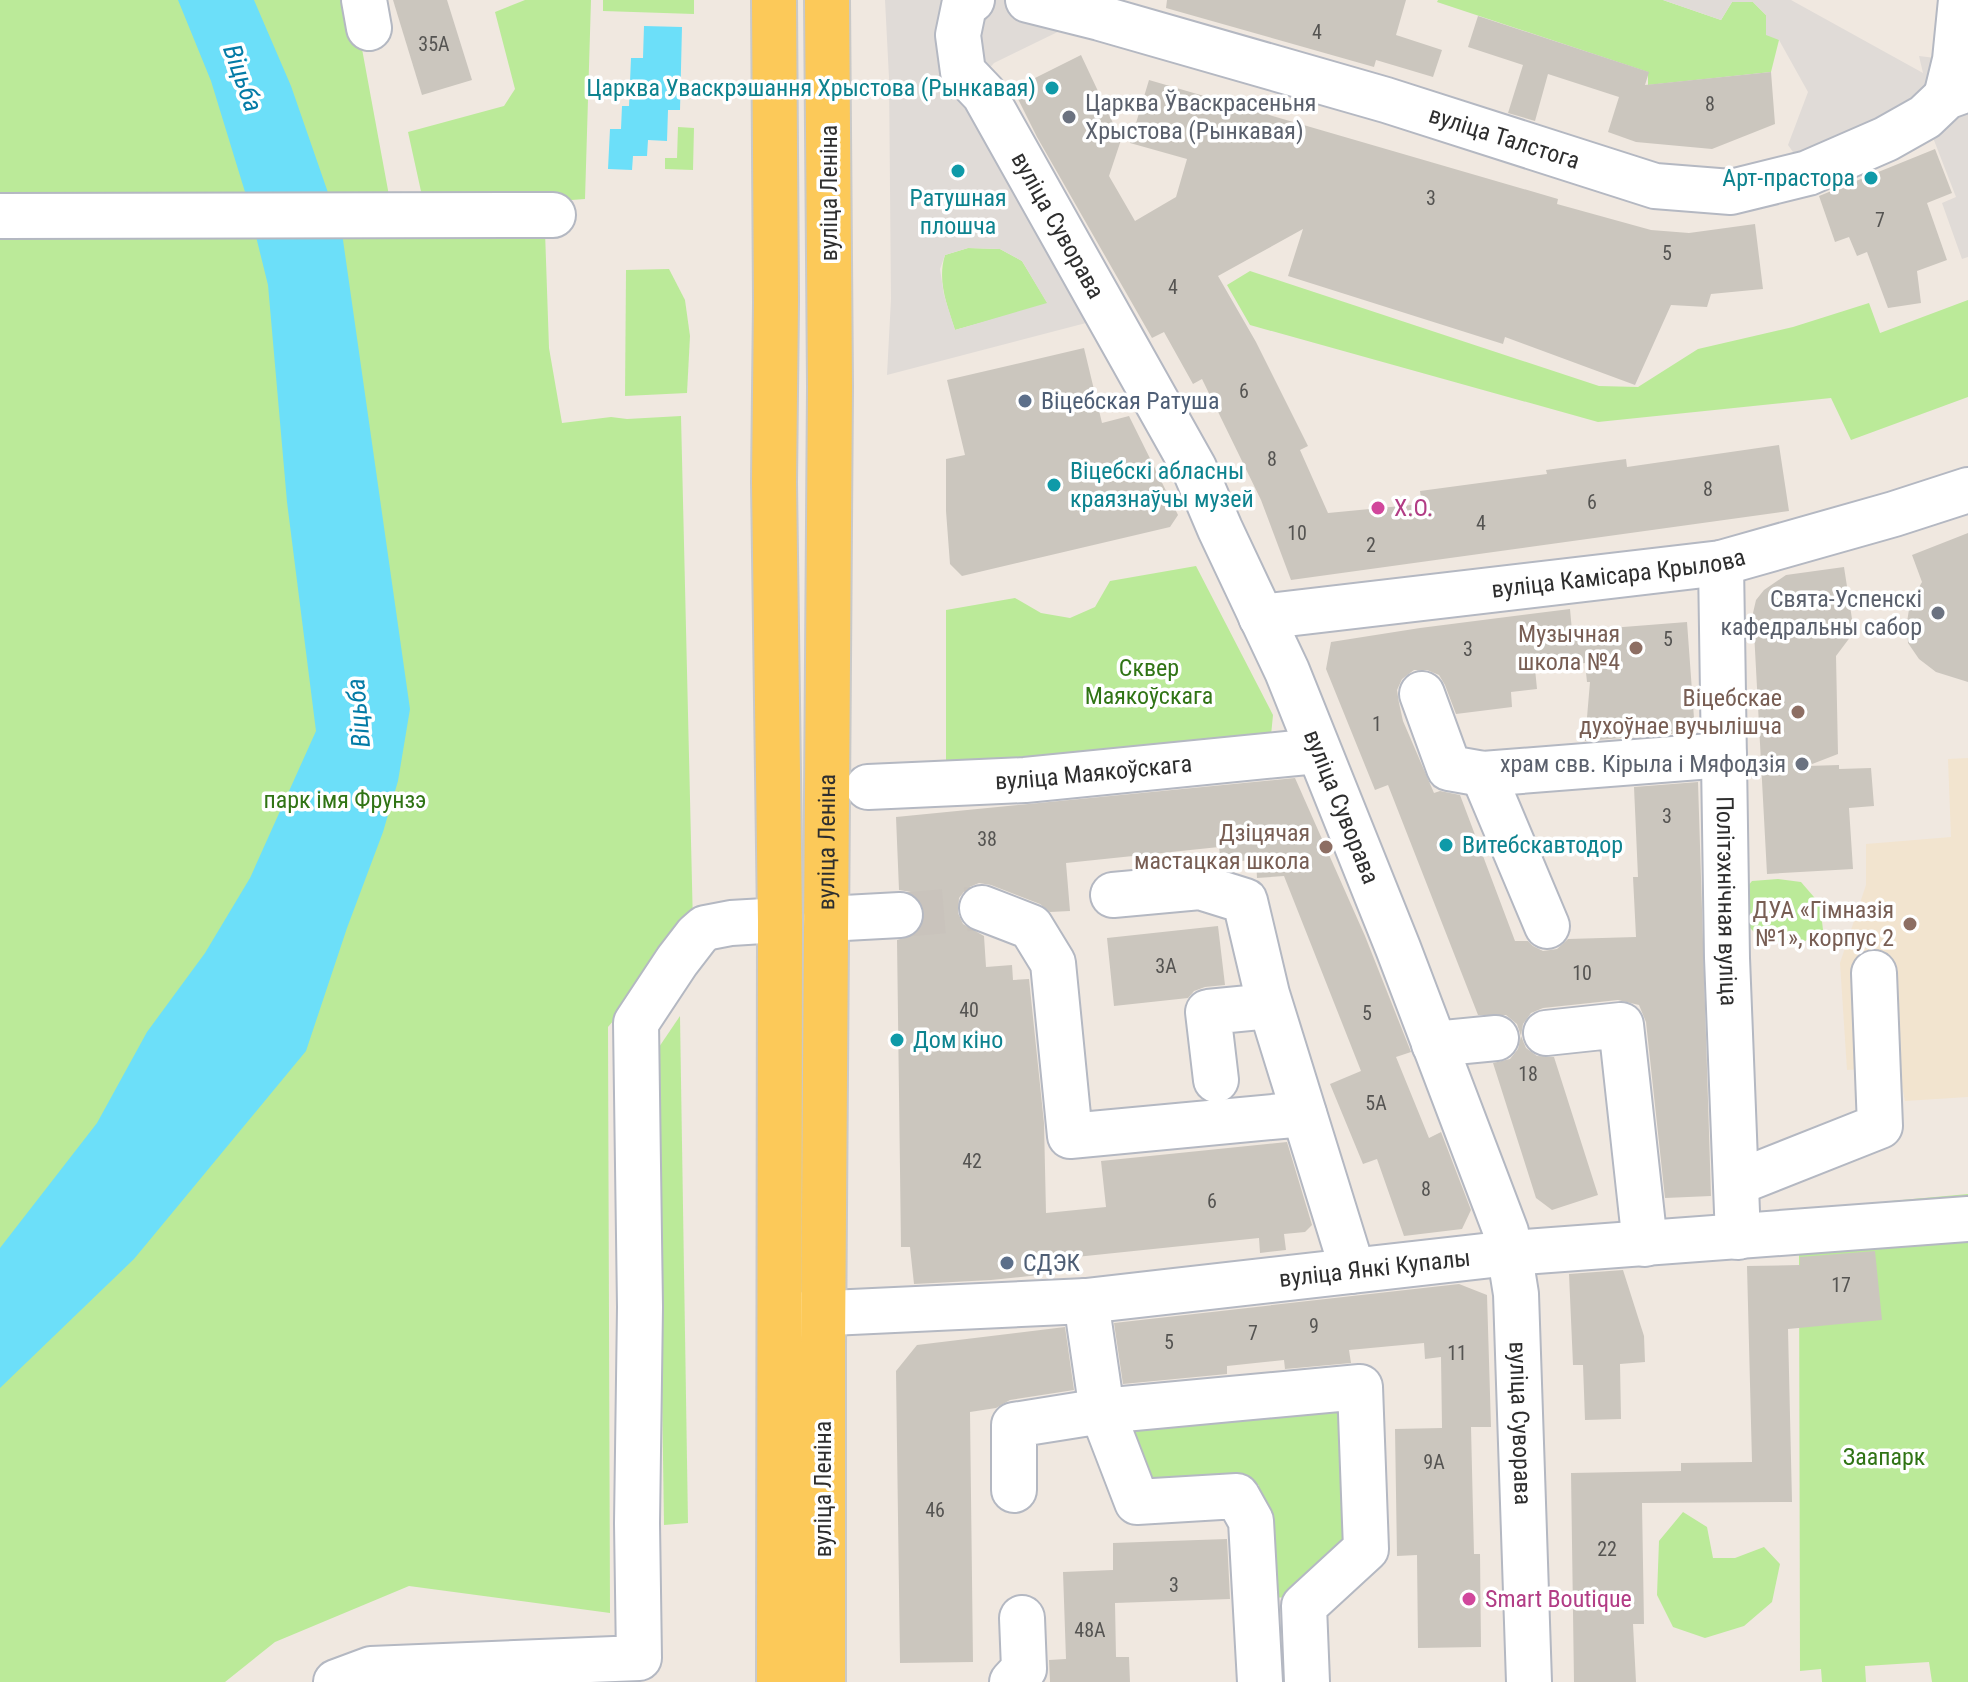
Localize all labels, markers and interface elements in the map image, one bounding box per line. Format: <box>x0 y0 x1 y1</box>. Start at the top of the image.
house number: 4 <box>1312 20 1322 44</box>
house number: 35А <box>418 32 450 56</box>
water label: Віцьба <box>217 40 269 116</box>
place label: Царква Уваскрэшання Хрыстова (Рынкавая) <box>586 74 1036 102</box>
marker: Царква Уваскрэшання Хрыстова (Рынкавая) <box>1043 79 1061 97</box>
place label: Царква Ўваскрасеньня Хрыстова (Рынкавая) <box>1085 89 1316 145</box>
house number: 8 <box>1705 92 1715 116</box>
street label: вуліца Талстога <box>1426 101 1583 175</box>
marker: Царква Ўваскрасеньня Хрыстова (Рынкавая) <box>1060 108 1078 126</box>
street label: вуліца Леніна <box>815 125 843 261</box>
street label: вуліца Суворава <box>1006 147 1110 303</box>
marker: Ратушная плошча <box>949 162 967 180</box>
place label: Арт-прастора <box>1722 164 1855 192</box>
marker: Арт-прастора <box>1862 169 1880 187</box>
place label: Ратушная плошча <box>910 184 1007 240</box>
house number: 3 <box>1426 186 1436 210</box>
house number: 7 <box>1875 208 1885 232</box>
house number: 5 <box>1662 241 1672 265</box>
house number: 4 <box>1168 275 1178 299</box>
house number: 6 <box>1239 379 1249 403</box>
place label: Віцебская Ратуша <box>1041 387 1220 415</box>
marker: Віцебская Ратуша <box>1016 392 1034 410</box>
house number: 8 <box>1267 447 1277 471</box>
place label: Віцебскі абласны краязнаўчы музей <box>1070 457 1254 513</box>
marker: Віцебскі абласны краязнаўчы музей <box>1045 476 1063 494</box>
house number: 8 <box>1703 477 1713 501</box>
house number: 6 <box>1587 490 1597 514</box>
place label: X.O. <box>1394 494 1433 522</box>
marker: X.O. <box>1369 499 1387 517</box>
house number: 4 <box>1476 511 1486 535</box>
house number: 10 <box>1287 521 1307 545</box>
house number: 2 <box>1366 533 1376 557</box>
street label: вуліца Камісара Крылова <box>1490 543 1748 604</box>
place label: Свята-Успенскі кафедральны сабор <box>1721 585 1922 641</box>
marker: Свята-Успенскі кафедральны сабор <box>1929 604 1947 622</box>
place label: Музычная школа №4 <box>1518 620 1620 676</box>
house number: 5 <box>1663 627 1673 651</box>
house number: 3 <box>1463 637 1473 661</box>
marker: Музычная школа №4 <box>1627 639 1645 657</box>
park label: Сквер Маякоўскага <box>1085 654 1213 710</box>
water label: Віцьба <box>340 677 376 749</box>
place label: Віцебскае духоўнае вучылішча <box>1579 684 1782 740</box>
marker: Віцебскае духоўнае вучылішча <box>1789 703 1807 721</box>
house number: 1 <box>1372 712 1382 736</box>
street label: вуліца Суворава <box>1298 726 1385 888</box>
street label: вуліца Маякоўскага <box>994 749 1193 795</box>
place label: храм свв. Кірыла і Мяфодзія <box>1500 750 1786 778</box>
marker: храм свв. Кірыла і Мяфодзія <box>1793 755 1811 773</box>
street label: вуліца Леніна <box>812 774 841 910</box>
park label: парк імя Фрунзэ <box>264 786 426 814</box>
street label: Політэхнічная вуліца <box>1711 796 1743 1006</box>
house number: 3 <box>1662 804 1672 828</box>
place label: Дзіцячая мастацкая школа <box>1134 819 1310 875</box>
house number: 38 <box>977 827 997 851</box>
place label: Витебскавтодор <box>1462 831 1623 859</box>
marker: Витебскавтодор <box>1437 836 1455 854</box>
marker: Дзіцячая мастацкая школа <box>1317 838 1335 856</box>
place label: ДУА «Гімназія №1», корпус 2 <box>1752 896 1894 952</box>
marker: ДУА «Гімназія №1», корпус 2 <box>1901 915 1919 933</box>
house number: 3А <box>1155 954 1177 978</box>
house number: 10 <box>1572 961 1592 985</box>
house number: 40 <box>959 998 979 1022</box>
house number: 5 <box>1362 1001 1372 1025</box>
place label: Дом кіно <box>913 1026 1003 1054</box>
marker: Дом кіно <box>888 1031 906 1049</box>
house number: 18 <box>1518 1062 1538 1086</box>
house number: 5А <box>1365 1091 1387 1115</box>
house number: 42 <box>962 1149 982 1173</box>
house number: 8 <box>1421 1177 1431 1201</box>
house number: 6 <box>1207 1189 1217 1213</box>
street label: вуліца Янкі Купалы <box>1278 1244 1472 1293</box>
place label: СДЭК <box>1023 1249 1081 1277</box>
marker: СДЭК <box>998 1254 1016 1272</box>
house number: 17 <box>1831 1273 1851 1297</box>
house number: 9 <box>1309 1314 1319 1338</box>
house number: 7 <box>1248 1321 1258 1345</box>
house number: 5 <box>1164 1330 1174 1354</box>
house number: 11 <box>1447 1341 1467 1365</box>
street label: вуліца Суворава <box>1504 1341 1537 1505</box>
street label: вуліца Леніна <box>809 1421 837 1557</box>
park label: Заапарк <box>1843 1443 1926 1471</box>
house number: 9А <box>1423 1450 1445 1474</box>
house number: 46 <box>925 1498 945 1522</box>
house number: 22 <box>1597 1537 1617 1561</box>
house number: 3 <box>1169 1573 1179 1597</box>
place label: Smart Boutique <box>1485 1585 1632 1613</box>
marker: Smart Boutique <box>1460 1590 1478 1608</box>
house number: 48А <box>1074 1618 1106 1642</box>

